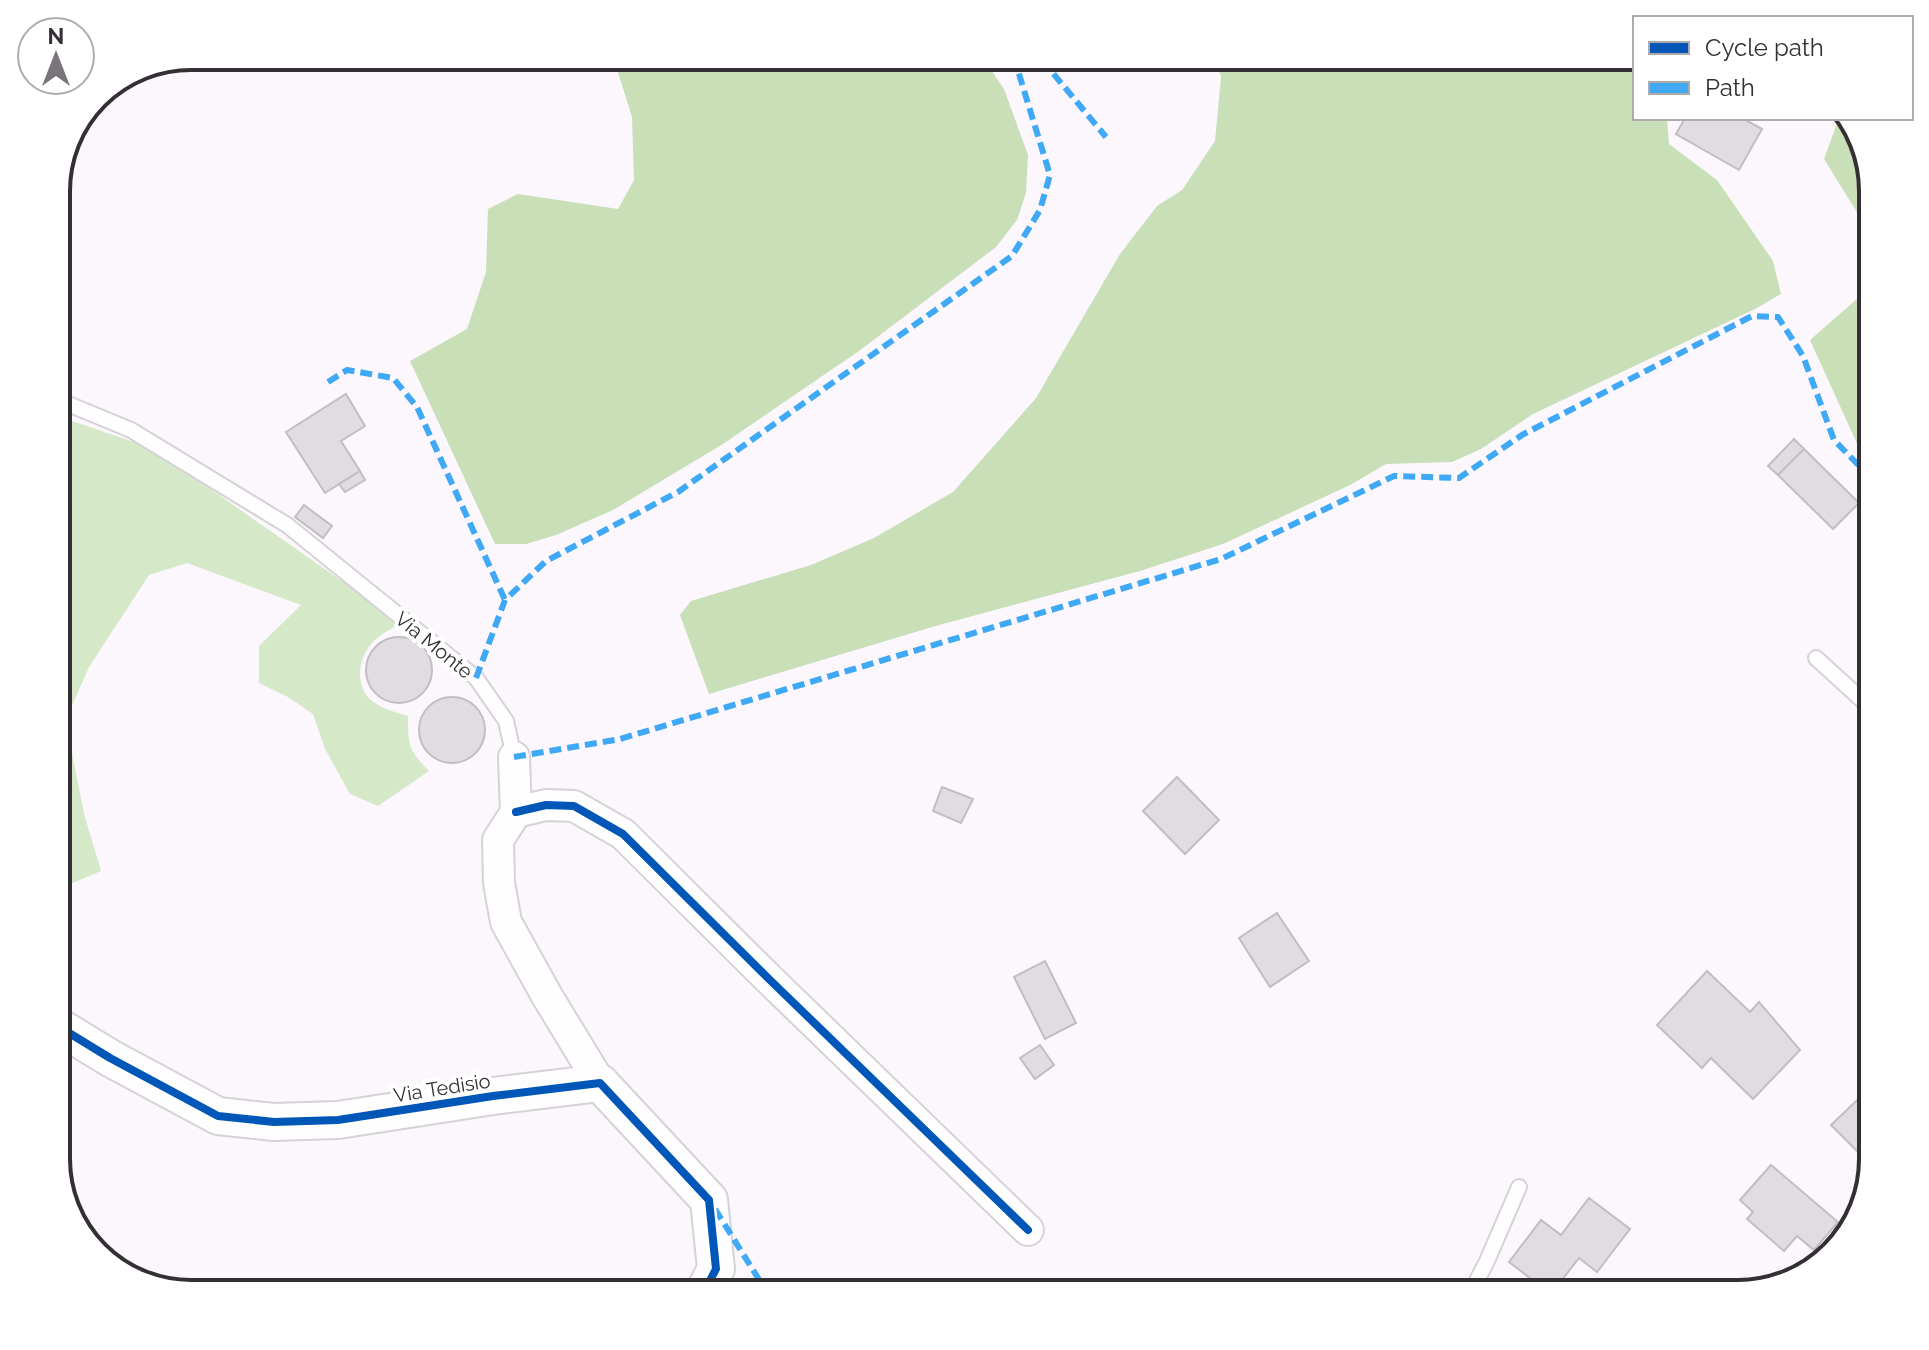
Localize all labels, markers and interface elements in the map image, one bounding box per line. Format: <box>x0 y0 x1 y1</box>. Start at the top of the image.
north arrow <box>16 16 96 96</box>
legend <box>1633 16 1913 120</box>
text: N <box>48 23 64 49</box>
text: Cycle path <box>1705 33 1824 62</box>
text: Path <box>1705 73 1755 102</box>
street label: Via Monte <box>390 606 478 684</box>
street label: Via Tedisio <box>392 1068 492 1108</box>

